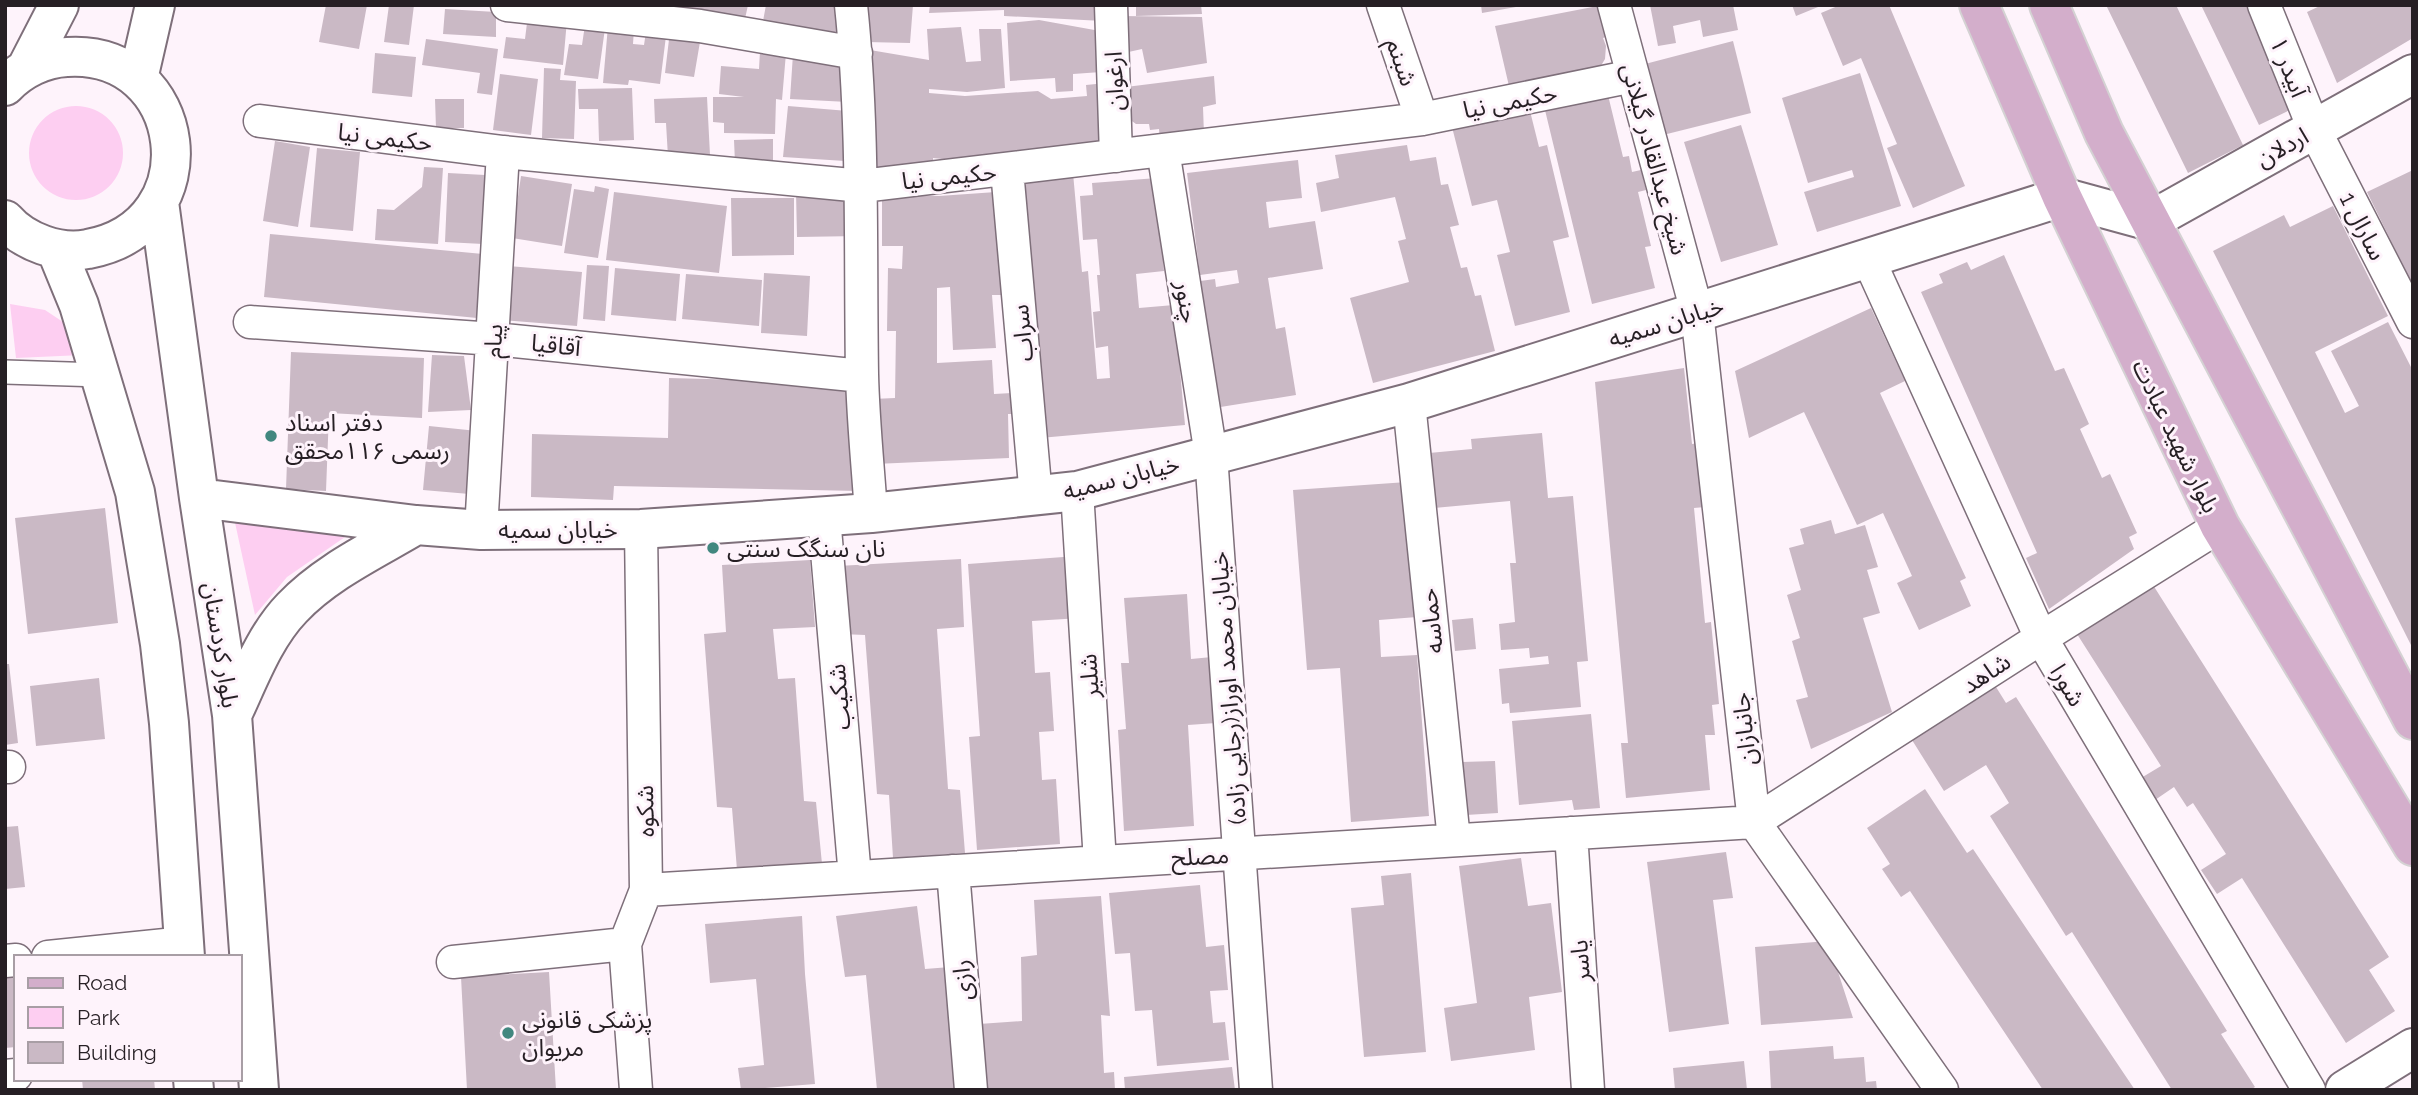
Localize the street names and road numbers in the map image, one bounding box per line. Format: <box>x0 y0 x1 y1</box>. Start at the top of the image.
street label: آبیدر ۱ <box>2264 33 2315 102</box>
street label: شبنم <box>1378 34 1424 91</box>
street label: ارغوان <box>1098 51 1130 111</box>
street label: شیخ عبدالقادر گیلانی <box>1613 60 1695 259</box>
street label: حکیمی نیا <box>1460 78 1560 124</box>
street label: حکیمی نیا <box>336 117 434 157</box>
street label: اردلان <box>2251 121 2313 173</box>
street label: حکیمی نیا <box>900 157 998 195</box>
street label: سارال 1 <box>2334 187 2392 265</box>
street label: چنور <box>1168 278 1205 325</box>
street label: خیابان سمیه <box>1605 291 1727 353</box>
street label: سراب <box>1005 303 1039 363</box>
street label: پیام <box>478 323 512 359</box>
street label: آقاقیا <box>530 328 583 362</box>
street label: بلوار شهید عبادت <box>2126 355 2226 517</box>
street label: خیابان سمیه <box>1060 448 1182 506</box>
street label: خیابان سمیه <box>498 515 618 544</box>
street label: خیابان محمد اوراز(رجایی زاده) <box>1204 550 1252 826</box>
street label: بلوار کردستان <box>197 580 245 710</box>
street label: حماسه <box>1413 587 1449 655</box>
street label: شاهد <box>1956 647 2016 699</box>
street label: شلیر <box>1073 653 1105 700</box>
street label: شورا <box>2044 659 2092 711</box>
street label: شکیب <box>822 663 856 731</box>
street label: جانبازان <box>1726 691 1762 767</box>
street label: شکوه <box>630 785 660 837</box>
street label: مصلح <box>1170 840 1230 875</box>
street label: یاسر <box>1564 939 1596 984</box>
street label: رازی <box>946 958 978 1002</box>

